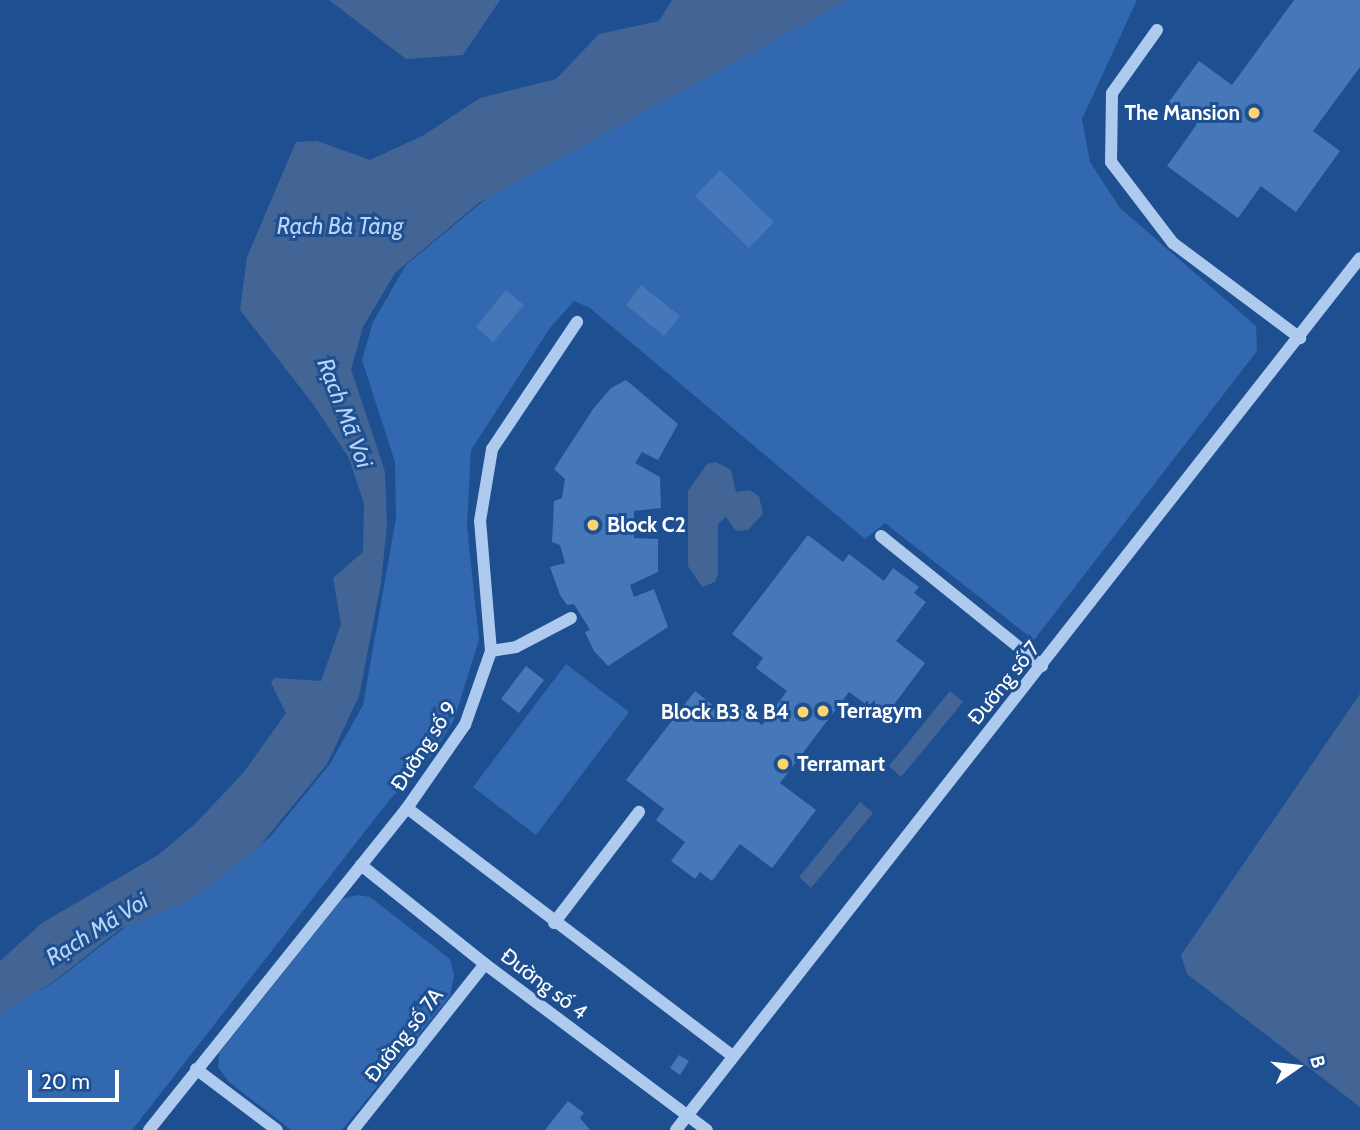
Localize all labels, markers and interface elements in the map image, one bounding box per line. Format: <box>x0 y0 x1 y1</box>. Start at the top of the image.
place label: The Mansion <box>1124 100 1240 126</box>
marker: The Mansion <box>1246 105 1262 121</box>
water label: Rạch Bà Tàng <box>277 212 403 240</box>
water label: Rạch Mã Voi <box>312 354 378 472</box>
place label: Block C2 <box>607 512 686 538</box>
marker: Block C2 <box>585 517 601 533</box>
street label: Đường số 7 <box>963 636 1045 730</box>
street label: Đường số 9 <box>386 696 462 796</box>
place label: Terragym <box>837 698 922 724</box>
place label: Block B3 & B4 <box>661 699 789 725</box>
marker: Terragym <box>815 703 831 719</box>
marker: Block B3 & B4 <box>795 704 811 720</box>
place label: Terramart <box>797 751 885 777</box>
marker: Terramart <box>775 756 791 772</box>
water label: Rạch Mã Voi <box>41 887 153 971</box>
street label: Đường số 4 <box>496 943 592 1025</box>
street label: Đường số 7A <box>360 983 448 1087</box>
north arrow <box>1262 1032 1332 1102</box>
text: B <box>1305 1053 1330 1070</box>
scale bar <box>32 1056 122 1100</box>
text: 20 m <box>41 1069 90 1094</box>

